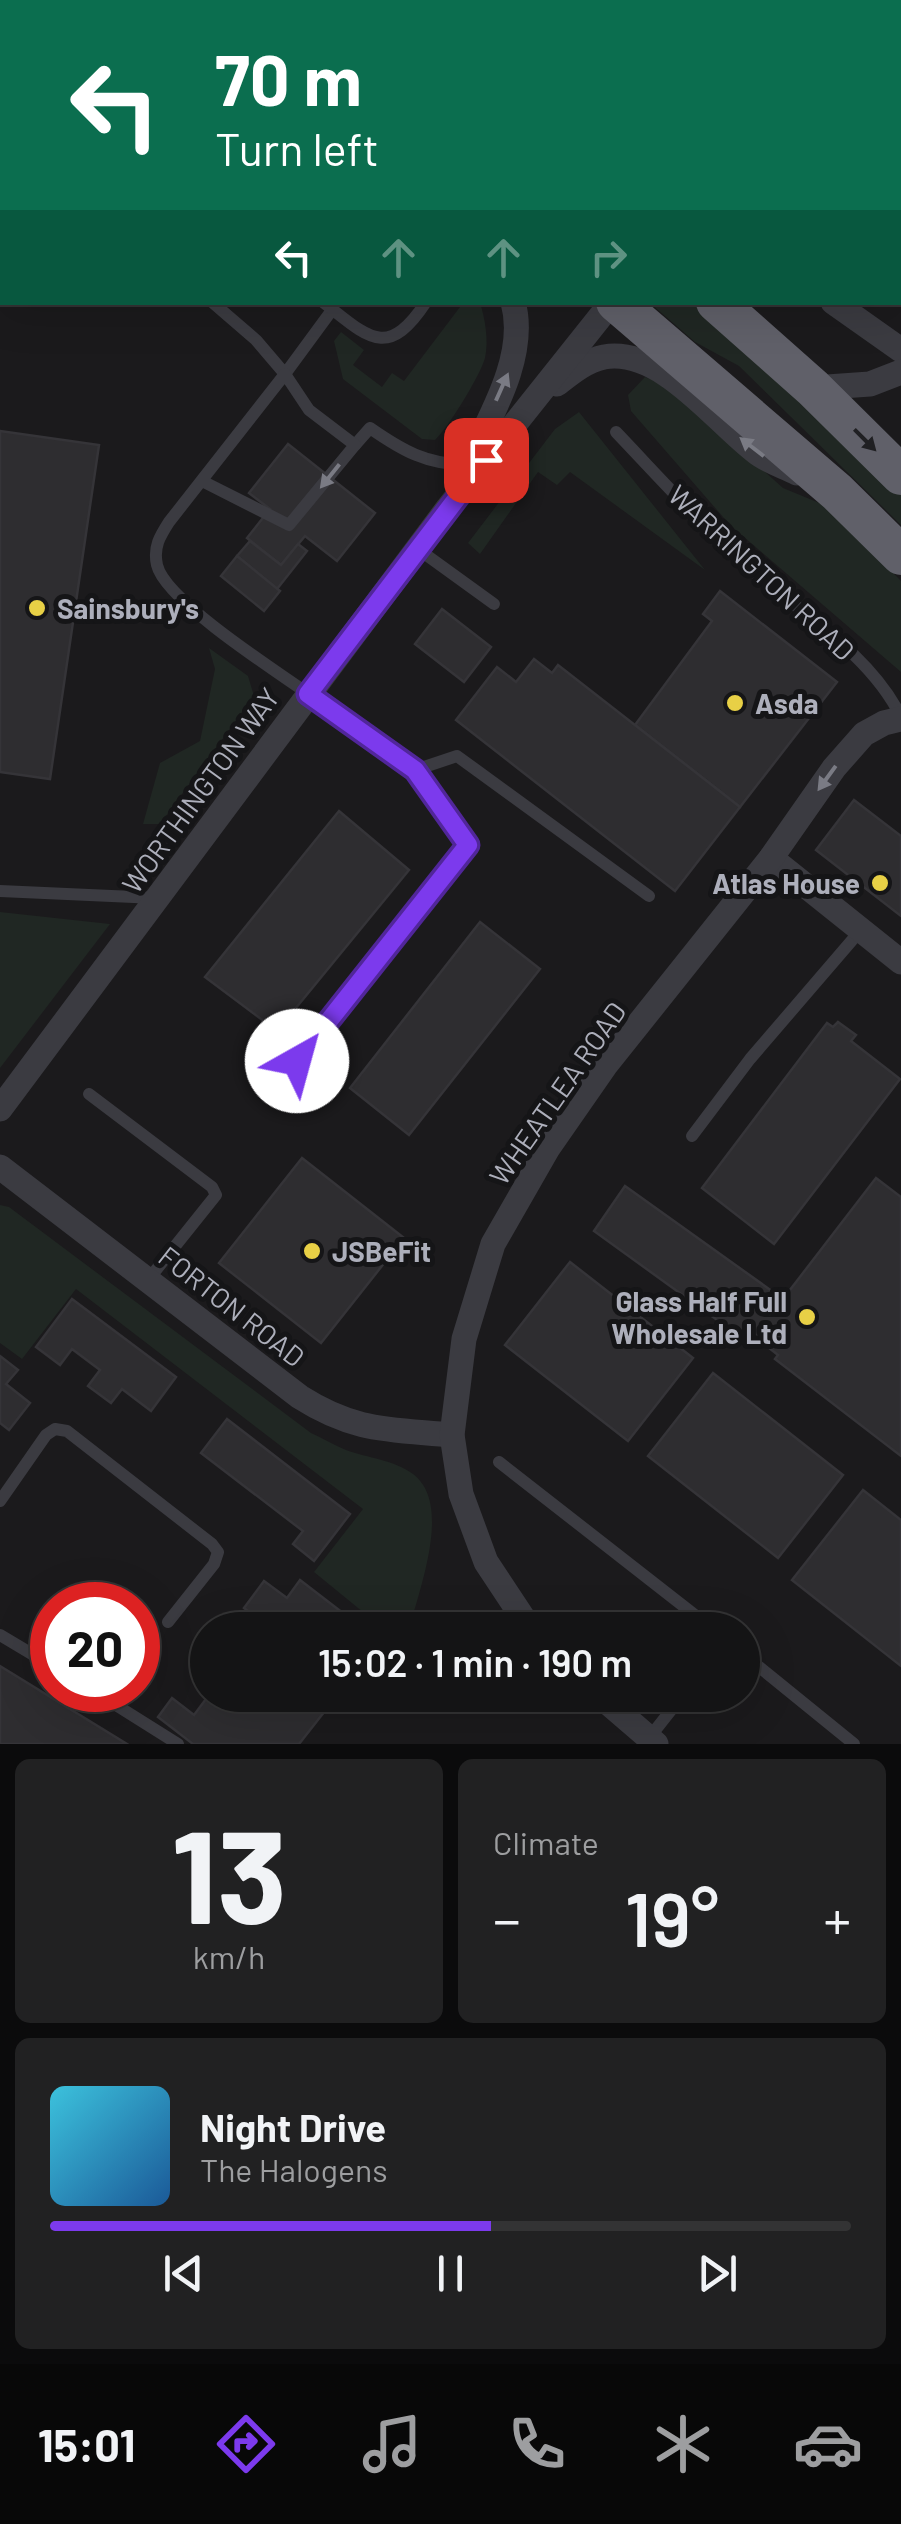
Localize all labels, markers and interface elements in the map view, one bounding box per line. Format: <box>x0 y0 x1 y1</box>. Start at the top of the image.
text: 70 m <box>215 36 362 120</box>
icon: left <box>50 40 180 170</box>
text: Turn left <box>215 121 379 175</box>
icon: left <box>266 230 321 285</box>
icon: ahead <box>371 230 426 285</box>
icon: ahead <box>476 230 531 285</box>
icon: right <box>581 230 636 285</box>
one-way arrow <box>494 372 510 402</box>
pin <box>444 418 529 503</box>
one-way arrow <box>853 427 876 451</box>
icon: arrive <box>459 433 514 488</box>
one-way arrow <box>739 436 765 457</box>
one-way arrow <box>320 463 341 488</box>
street label: WARRINGTON ROAD <box>662 477 862 667</box>
place label: Sainsbury's <box>57 591 199 625</box>
marker: Sainsbury's <box>26 597 48 619</box>
street label: WORTHINGTON WAY <box>114 681 286 899</box>
place label: Asda <box>755 686 818 720</box>
marker: Asda <box>724 692 746 714</box>
one-way arrow <box>818 765 837 791</box>
place label: Atlas House <box>712 866 860 900</box>
marker: Atlas House <box>869 872 891 894</box>
street label: WHEATLEA ROAD <box>481 995 633 1191</box>
position arrow <box>245 1009 349 1113</box>
place label: JSBeFit <box>332 1234 431 1268</box>
street label: FORTON ROAD <box>152 1239 312 1373</box>
marker: JSBeFit <box>301 1240 323 1262</box>
place label: Glass Half Full Wholesale Ltd <box>611 1284 787 1350</box>
marker: Glass Half Full Wholesale Ltd <box>796 1306 818 1328</box>
speed limit sign: 20 <box>30 1582 160 1712</box>
text: 15:02 · 1 min · 190 m <box>318 1639 632 1685</box>
text: 13 <box>171 1794 287 1950</box>
text: Climate <box>493 1823 599 1861</box>
text: 19° <box>625 1872 719 1962</box>
text: − <box>493 1885 521 1951</box>
text: + <box>823 1885 851 1951</box>
text: km/h <box>193 1937 265 1975</box>
text: Night Drive <box>200 2104 386 2150</box>
text: The Halogens <box>200 2150 388 2188</box>
icon: previous <box>156 2246 211 2301</box>
icon: pause <box>423 2246 478 2301</box>
icon: next <box>690 2246 745 2301</box>
icon: directions <box>211 2409 281 2479</box>
icon: music <box>357 2409 427 2479</box>
icon: phone <box>502 2409 572 2479</box>
icon: climate <box>648 2409 718 2479</box>
icon: car <box>793 2409 863 2479</box>
text: 15:01 <box>38 2417 135 2471</box>

